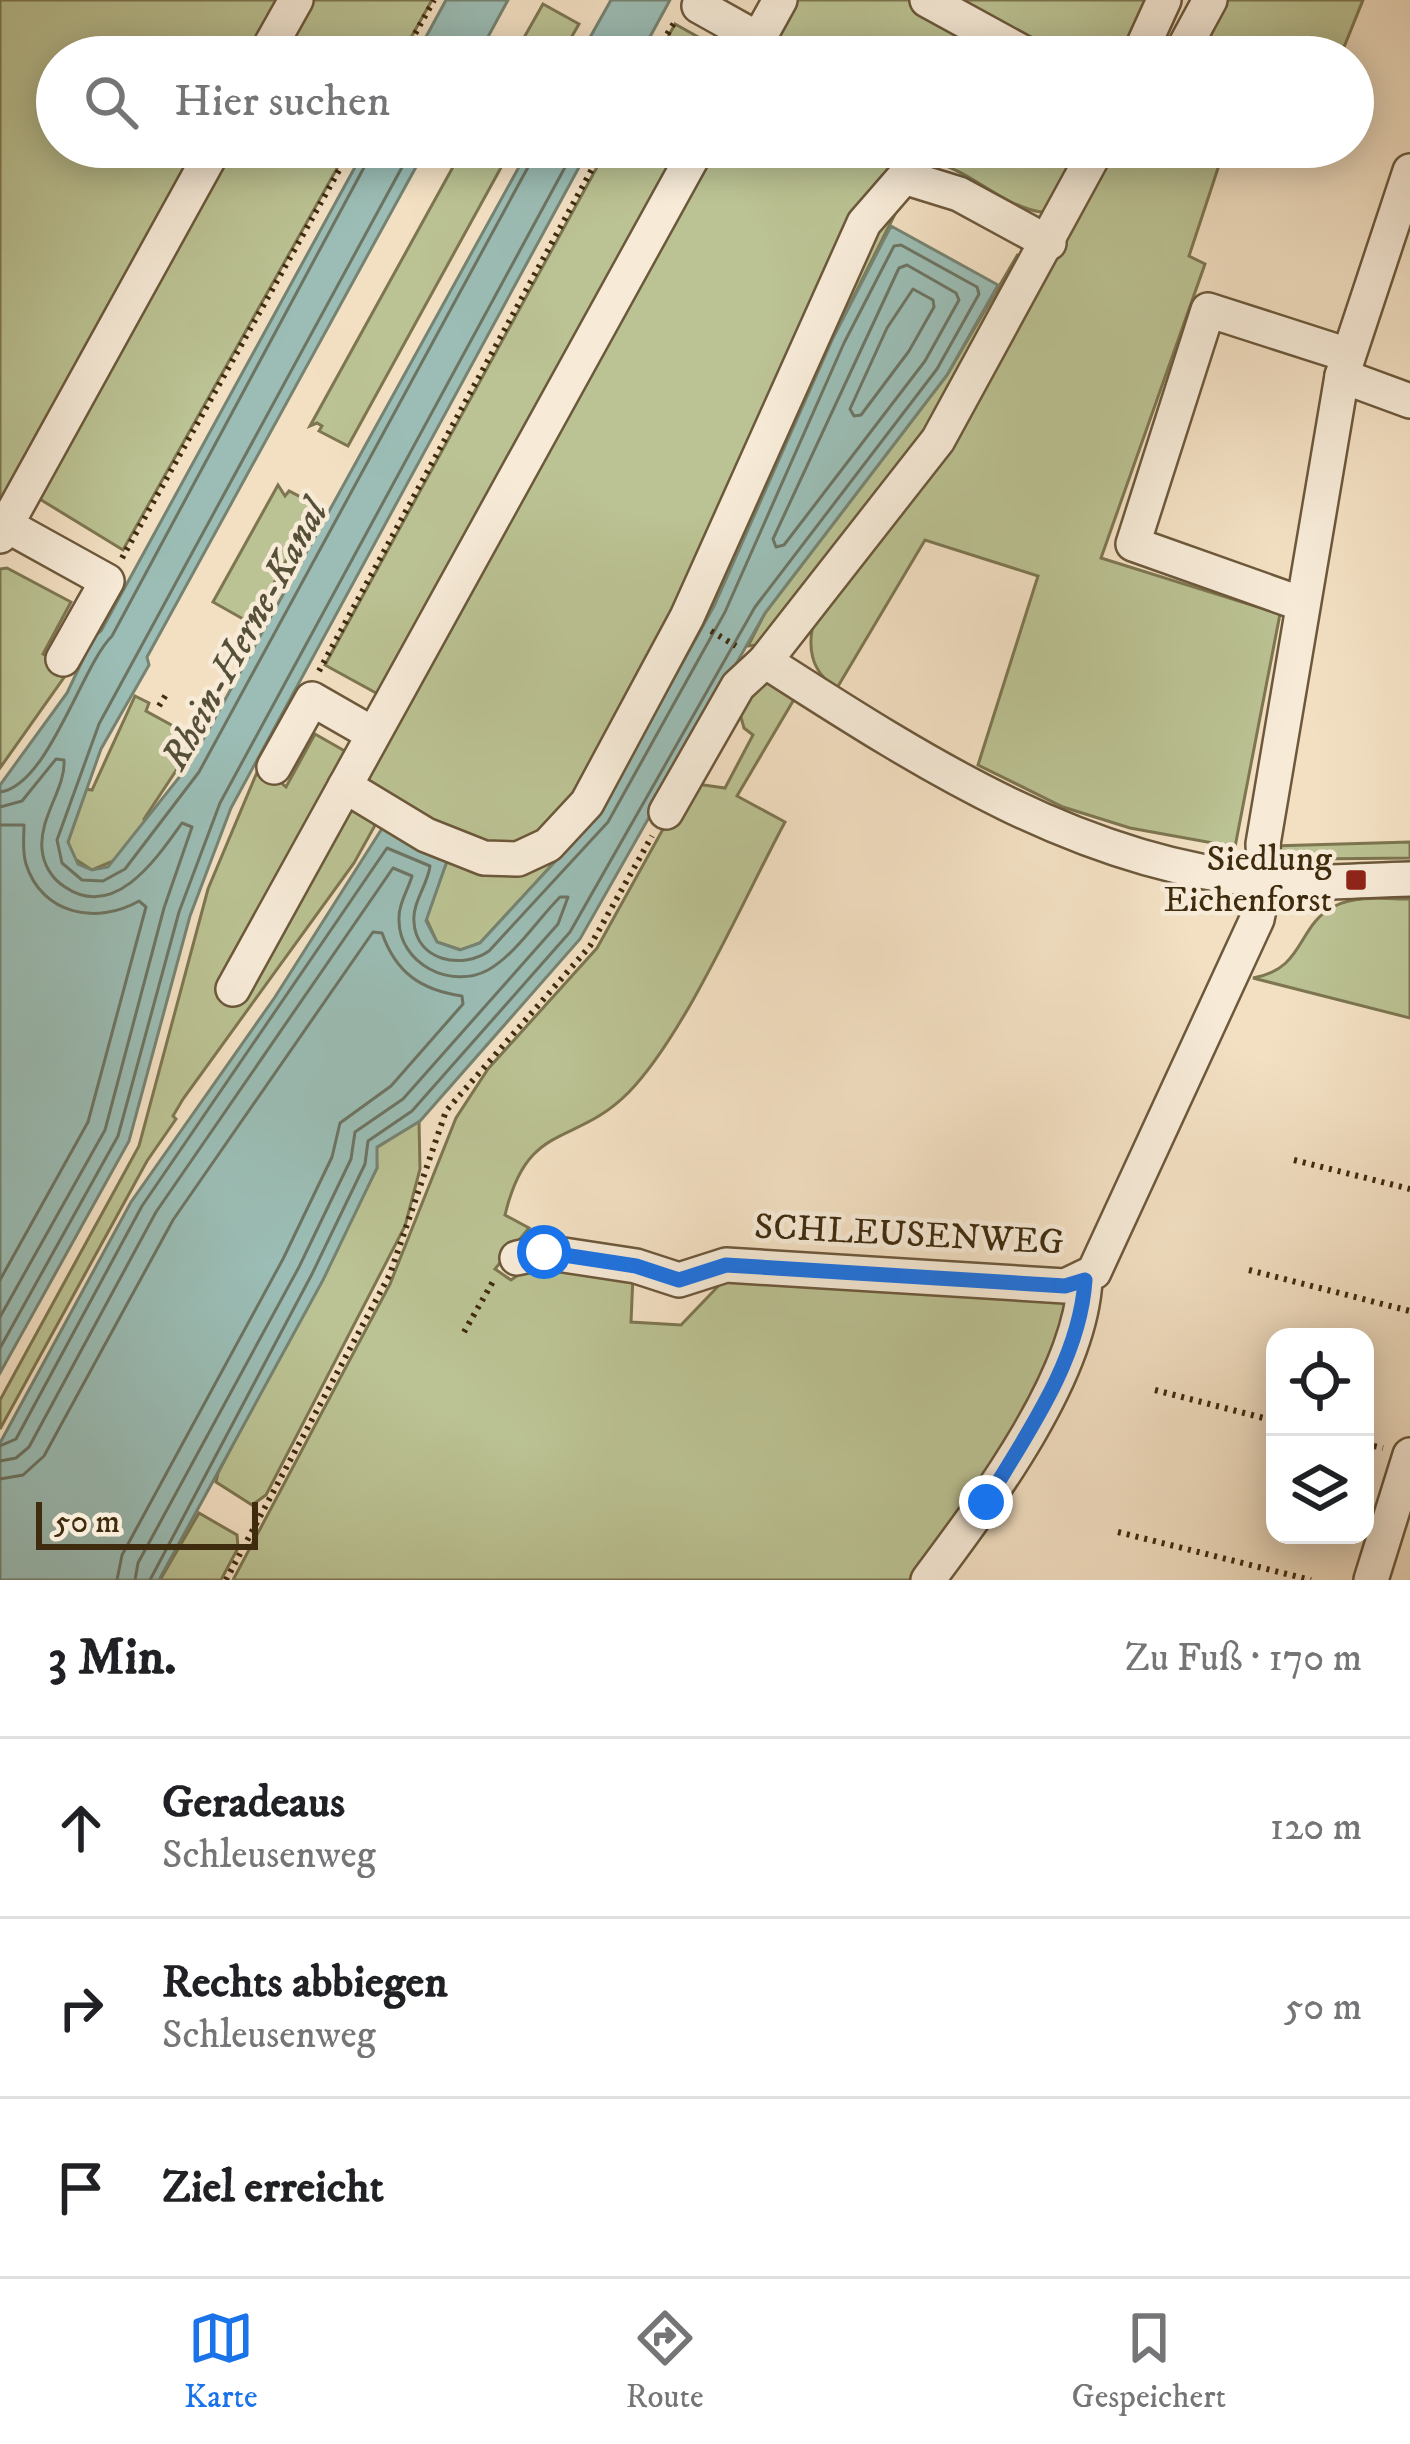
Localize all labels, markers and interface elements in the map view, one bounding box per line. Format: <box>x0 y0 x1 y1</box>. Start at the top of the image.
search box <box>36 36 1374 168</box>
icon: search <box>78 69 144 135</box>
text: Hier suchen <box>174 74 390 130</box>
water label: Rhein-Herne-Kanal <box>150 488 341 779</box>
place label: Siedlung Eichenforst <box>1164 837 1332 923</box>
marker: Siedlung Eichenforst <box>1343 867 1369 893</box>
street label: SCHLEUSENWEG <box>753 1204 1065 1266</box>
route start <box>517 1225 571 1279</box>
map controls <box>1266 1328 1374 1544</box>
button: locate <box>1266 1328 1374 1436</box>
button: layers <box>1266 1436 1374 1544</box>
route end <box>959 1475 1013 1529</box>
scale bar <box>36 1496 258 1549</box>
text: 50 m <box>54 1502 120 1543</box>
text: 3 Min. <box>48 1626 176 1690</box>
text: Zu Fuß · 170 m <box>1125 1634 1362 1683</box>
text: Geradeaus <box>162 1775 345 1831</box>
icon: ahead <box>48 1795 114 1861</box>
text: 120 m <box>1270 1803 1362 1852</box>
text: Schleusenweg <box>162 1831 376 1880</box>
text: Rechts abbiegen <box>162 1955 448 2011</box>
icon: right <box>48 1975 114 2041</box>
text: 50 m <box>1284 1983 1362 2032</box>
text: Schleusenweg <box>162 2011 376 2060</box>
icon: arrive <box>48 2155 114 2221</box>
text: Ziel erreicht <box>162 2160 384 2216</box>
tab: Karte <box>184 2305 258 2418</box>
tab: Route <box>626 2305 704 2418</box>
tab: Gespeichert <box>1072 2305 1226 2418</box>

